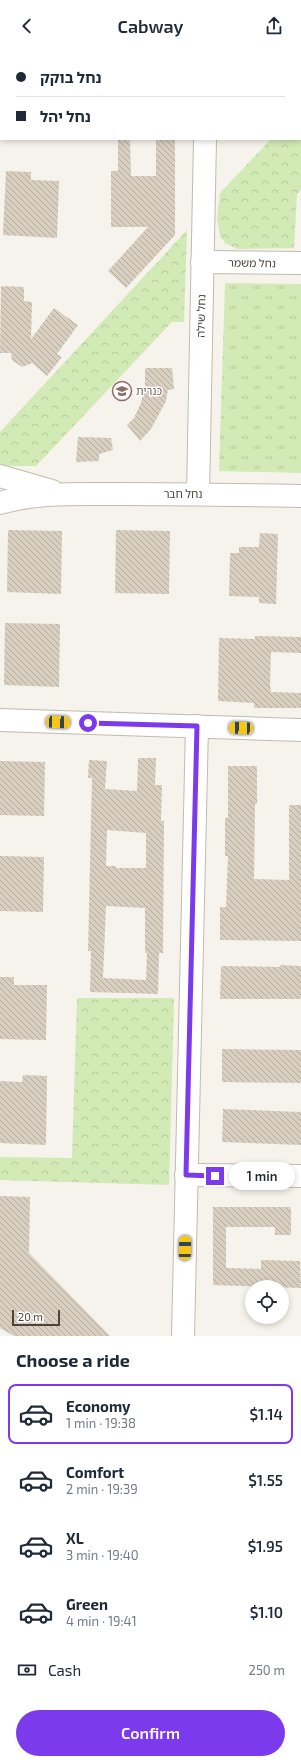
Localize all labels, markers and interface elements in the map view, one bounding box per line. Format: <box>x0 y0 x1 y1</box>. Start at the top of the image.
icon: back <box>16 15 38 37</box>
text: Cabway <box>118 15 183 37</box>
icon: share <box>263 15 285 37</box>
text: נחל בוקק <box>40 68 102 86</box>
text: נחל יהל <box>40 107 91 125</box>
street label: נחל משמר <box>228 256 276 269</box>
street label: נחל שילה <box>194 294 207 338</box>
school or university icon: כנרית <box>111 380 133 402</box>
place label: כנרית <box>136 384 162 397</box>
street label: נחל חבר <box>164 487 202 500</box>
route start <box>79 714 97 732</box>
car <box>46 716 70 728</box>
car <box>229 722 253 734</box>
callout: 1 min <box>229 1162 295 1190</box>
route end <box>206 1167 224 1185</box>
text: 1 min <box>247 1168 277 1184</box>
car <box>179 1236 191 1260</box>
map controls <box>245 1280 289 1324</box>
button: locate <box>245 1280 289 1324</box>
scale bar <box>12 1308 60 1327</box>
text: 20 m <box>18 1310 43 1323</box>
text: Choose a ride <box>16 1349 130 1371</box>
icon: car <box>18 1396 54 1432</box>
text: Economy <box>66 1397 131 1415</box>
text: $1.14 <box>250 1405 283 1423</box>
text: 1 min · 19:38 <box>66 1415 136 1431</box>
icon: car <box>18 1462 54 1498</box>
text: Comfort <box>66 1463 124 1481</box>
text: $1.55 <box>248 1471 283 1489</box>
text: 2 min · 19:39 <box>66 1481 138 1497</box>
icon: car <box>18 1528 54 1564</box>
text: XL <box>66 1529 84 1547</box>
text: $1.95 <box>248 1537 283 1555</box>
text: 3 min · 19:40 <box>66 1547 139 1563</box>
icon: car <box>18 1594 54 1630</box>
text: Green <box>66 1595 108 1613</box>
text: $1.10 <box>250 1603 283 1621</box>
text: 4 min · 19:41 <box>66 1613 137 1629</box>
icon: cash <box>16 1659 38 1681</box>
text: Cash <box>48 1661 81 1679</box>
text: 250 m <box>249 1662 285 1678</box>
button: Confirm <box>16 1710 285 1756</box>

